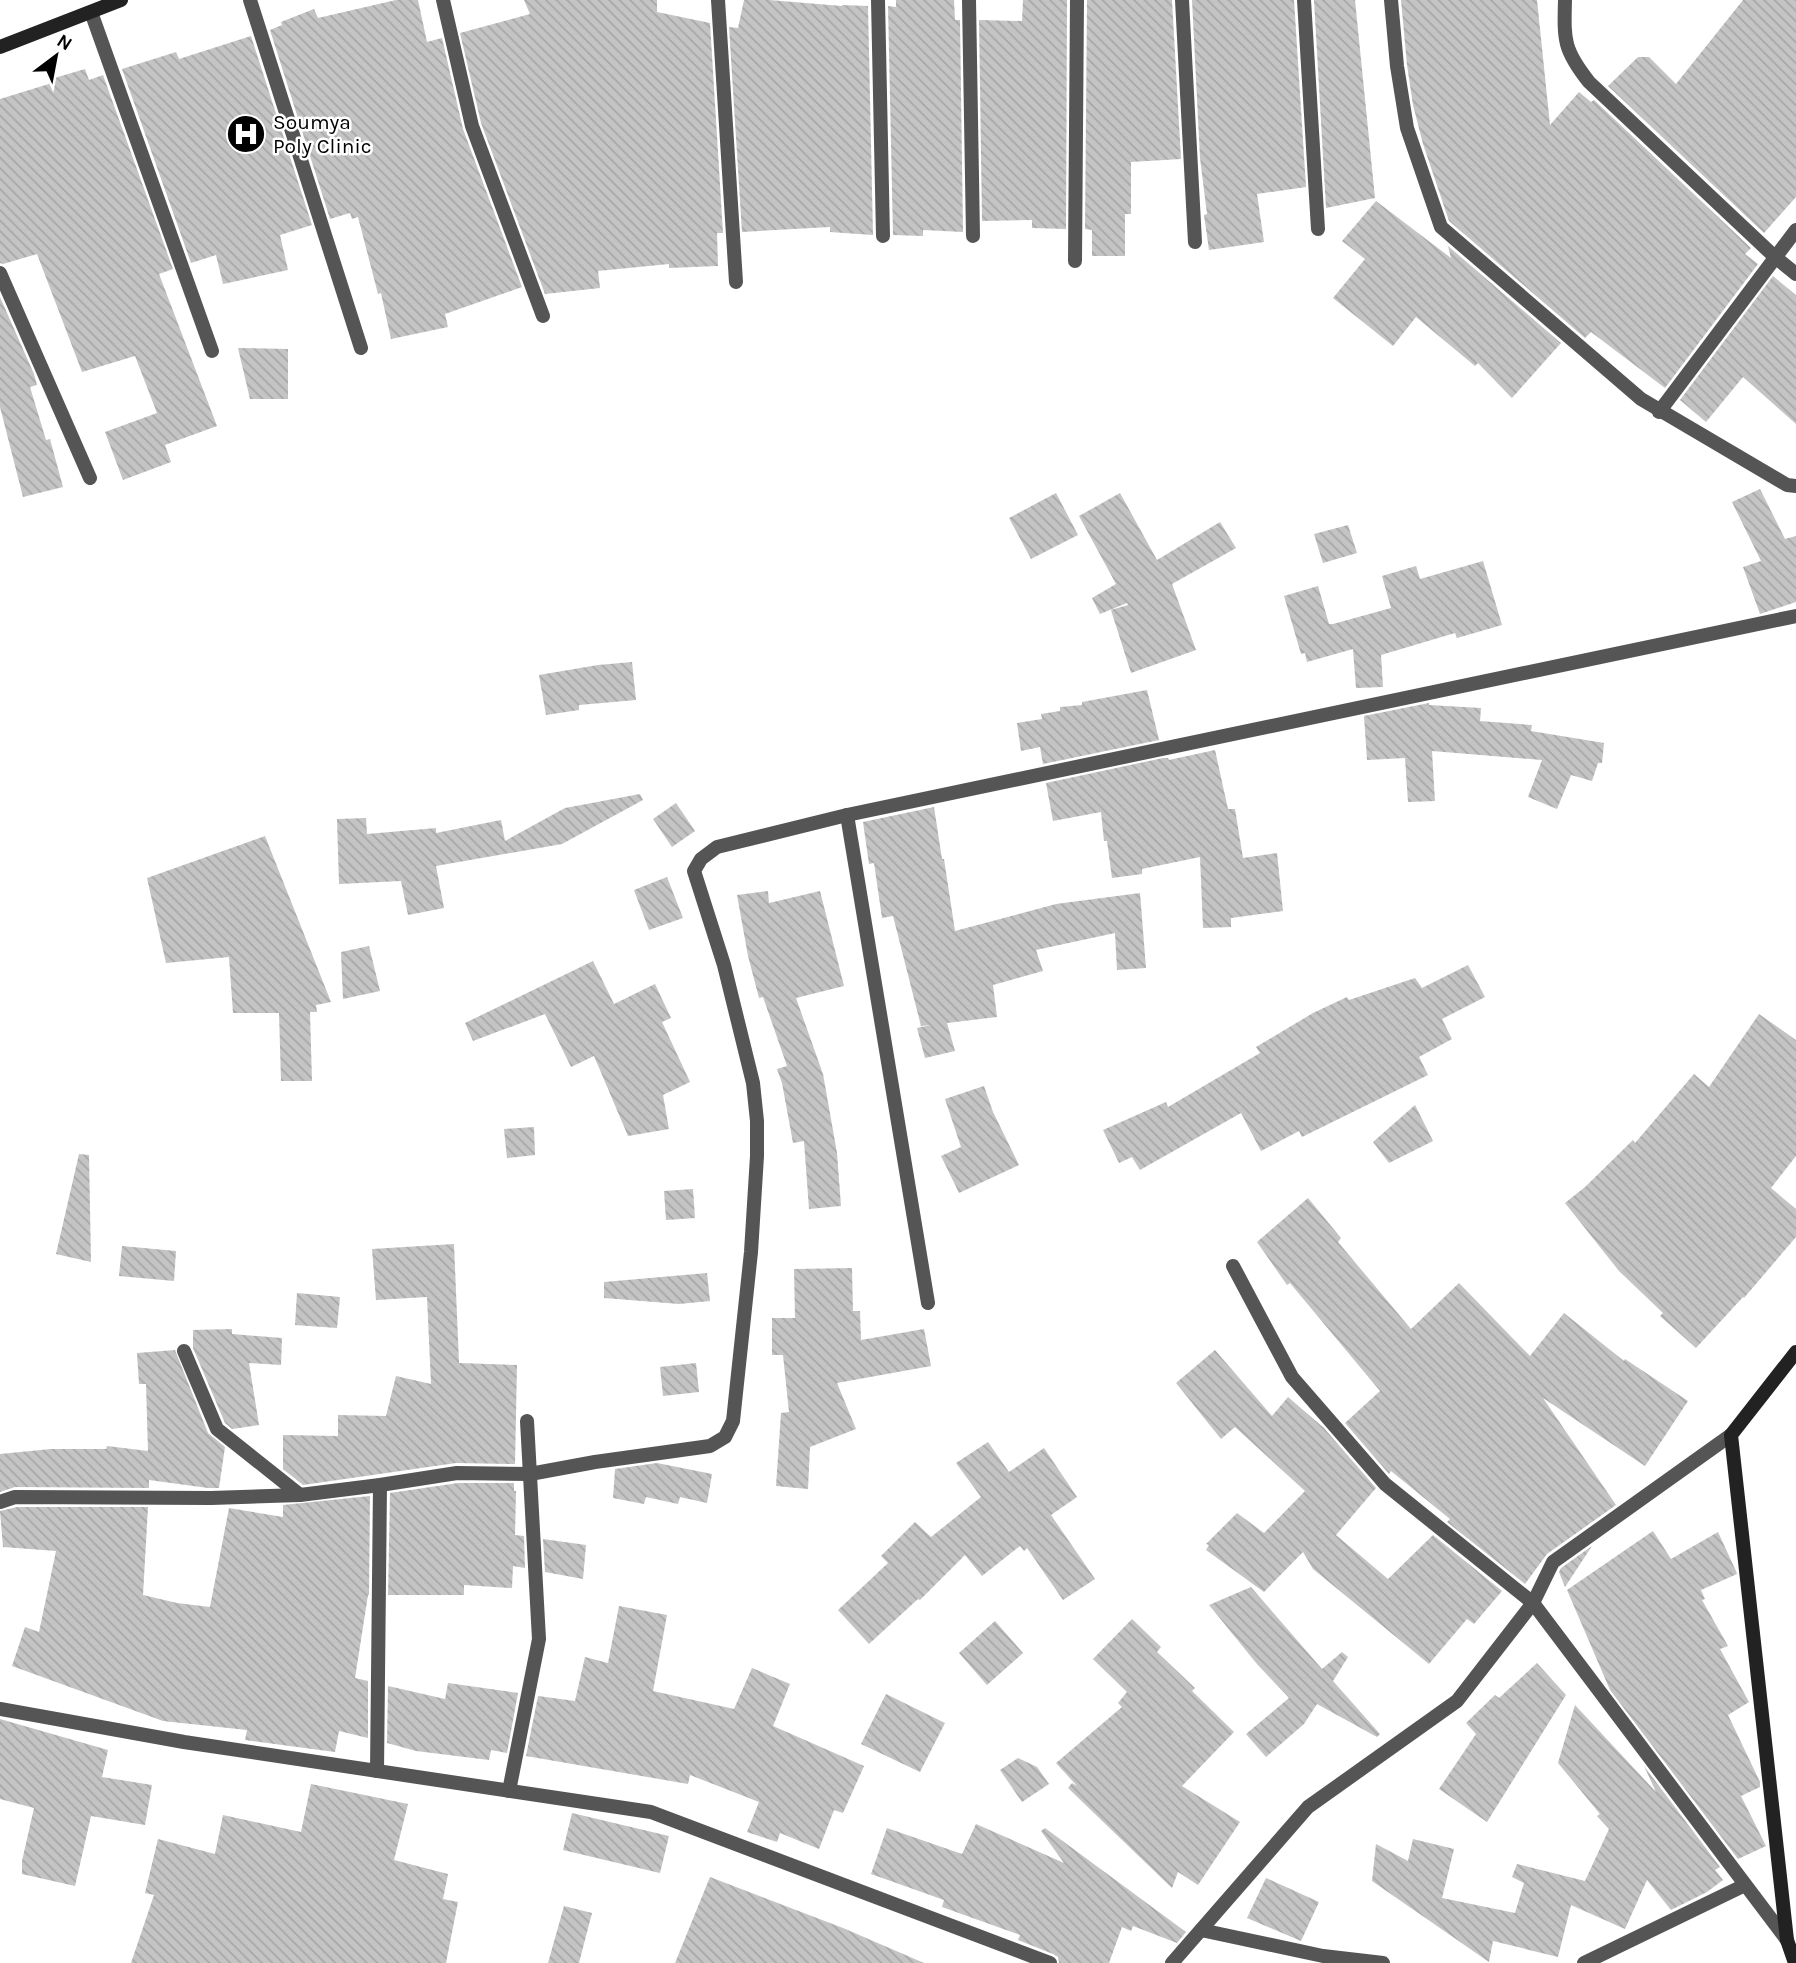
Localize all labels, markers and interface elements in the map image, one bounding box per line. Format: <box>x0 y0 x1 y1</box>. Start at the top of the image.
north arrow <box>21 21 91 91</box>
text: N <box>53 29 76 55</box>
place label: Soumya Poly Clinic <box>273 110 372 158</box>
hospital icon: Soumya Poly Clinic <box>225 113 267 155</box>

